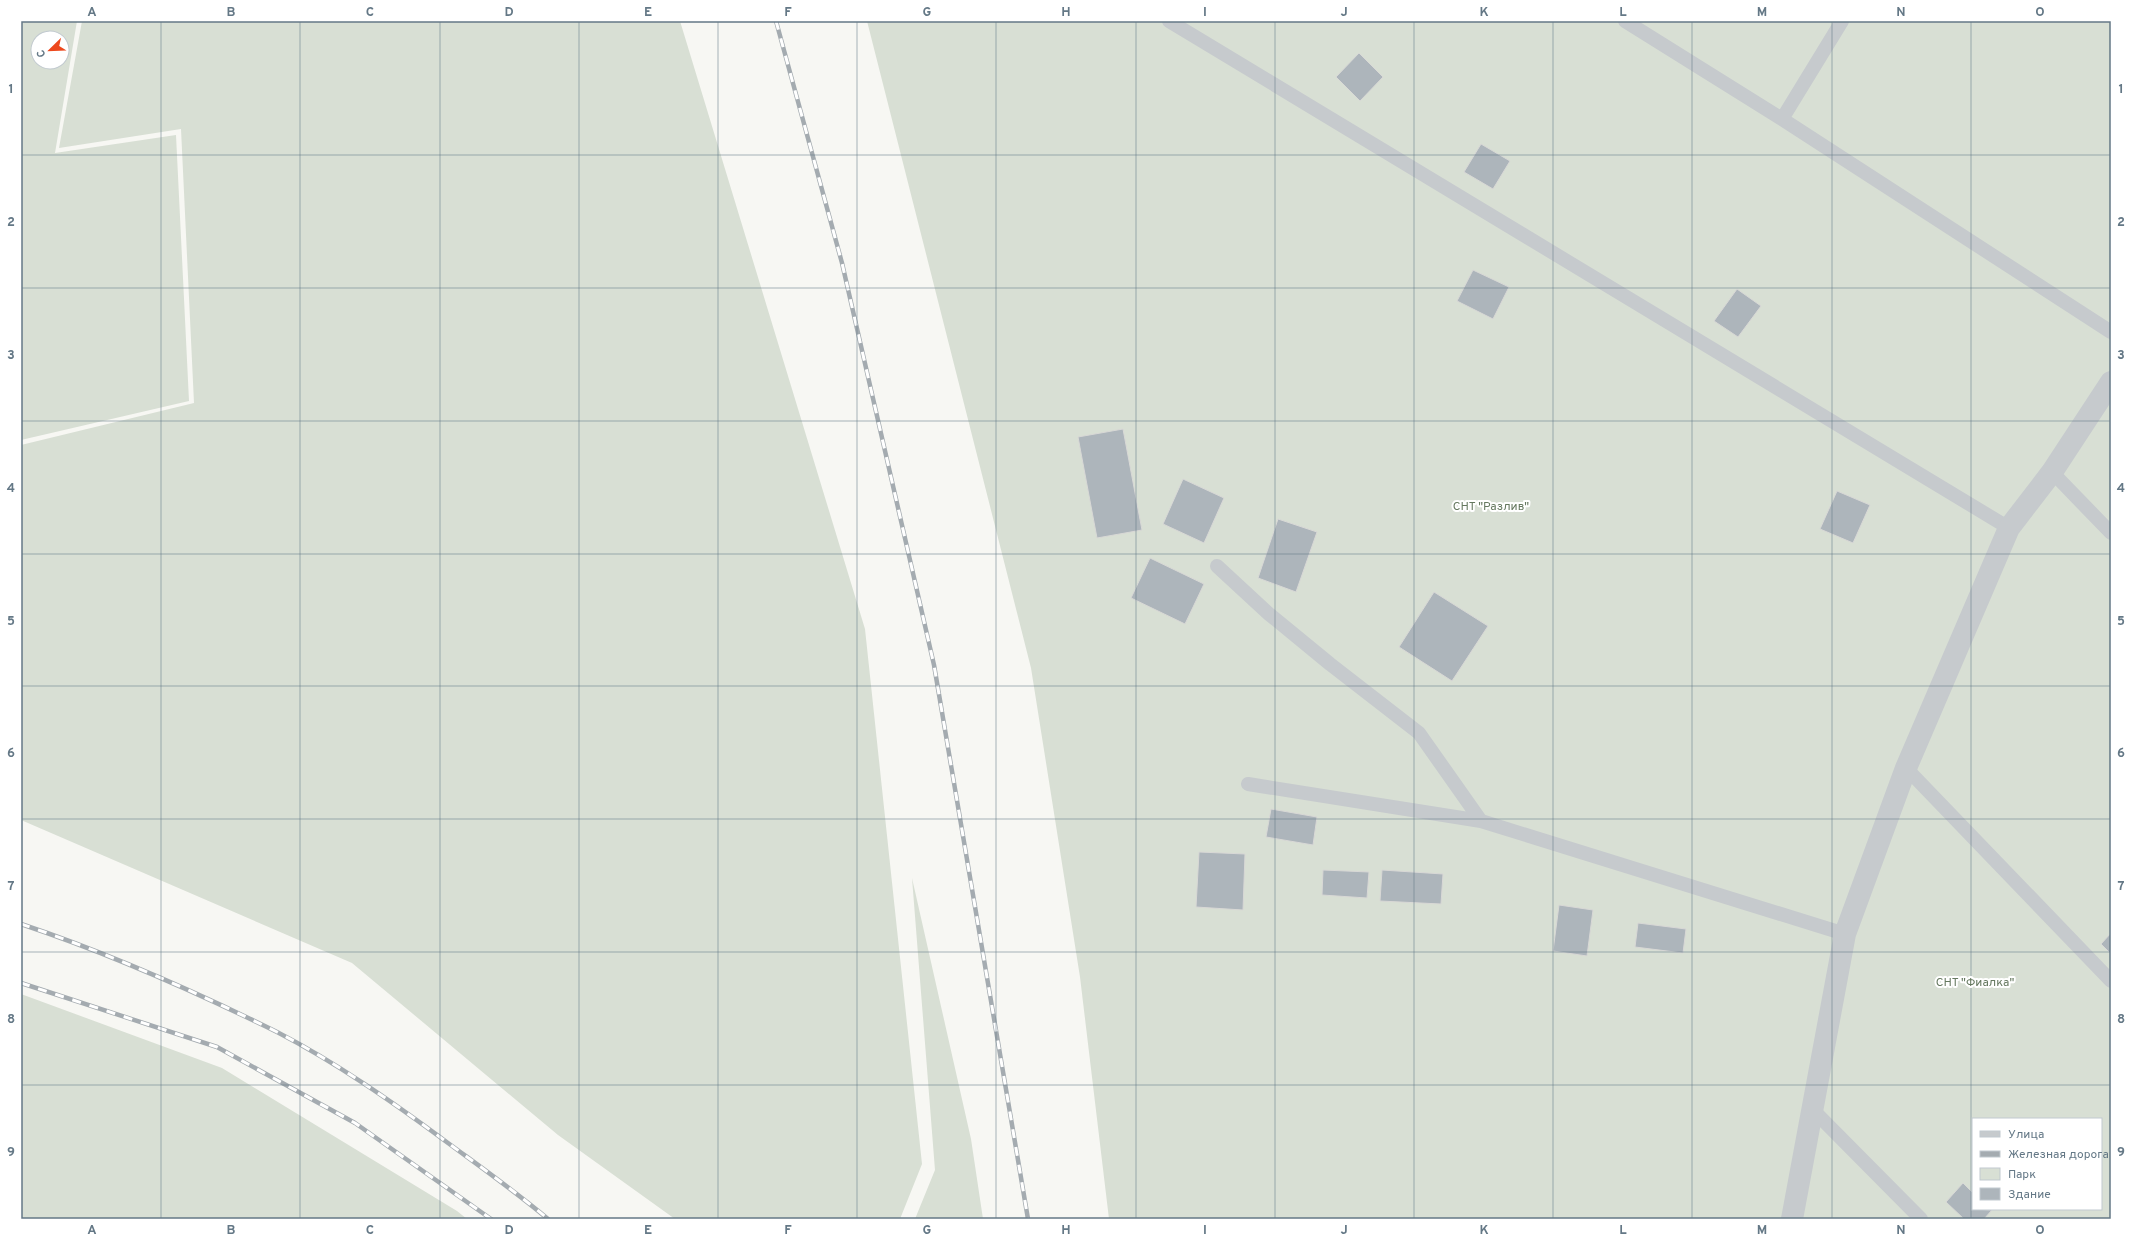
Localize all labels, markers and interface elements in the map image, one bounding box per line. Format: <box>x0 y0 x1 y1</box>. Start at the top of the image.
text: A <box>87 5 97 21</box>
text: B <box>227 5 236 21</box>
text: C <box>366 5 374 21</box>
text: D <box>504 5 514 21</box>
text: E <box>644 5 652 21</box>
text: F <box>784 5 792 21</box>
text: G <box>923 5 932 21</box>
text: H <box>1061 5 1071 21</box>
text: I <box>1203 5 1207 21</box>
text: J <box>1340 5 1348 21</box>
text: K <box>1479 5 1489 21</box>
text: L <box>1619 5 1627 21</box>
text: M <box>1757 5 1767 21</box>
text: N <box>1896 5 1906 21</box>
text: O <box>2035 5 2045 21</box>
north arrow <box>30 30 70 70</box>
text: С <box>34 48 50 59</box>
text: 1 <box>8 82 14 98</box>
text: 1 <box>2118 82 2124 98</box>
text: 2 <box>7 215 15 231</box>
text: 2 <box>2117 215 2125 231</box>
text: 3 <box>7 348 15 364</box>
text: 3 <box>2117 348 2125 364</box>
text: 4 <box>7 481 15 497</box>
text: 4 <box>2117 481 2125 497</box>
park label: СНТ "Разлив" <box>1453 499 1529 515</box>
text: 5 <box>7 614 15 630</box>
text: 5 <box>2117 614 2125 630</box>
text: 6 <box>7 746 15 762</box>
text: 6 <box>2117 746 2125 762</box>
text: 7 <box>8 879 15 895</box>
text: 7 <box>2118 879 2125 895</box>
park label: СНТ "Фиалка" <box>1936 975 2014 991</box>
text: 8 <box>7 1012 15 1028</box>
text: 8 <box>2117 1012 2125 1028</box>
legend <box>1972 1118 2102 1210</box>
text: Улица <box>2008 1127 2044 1143</box>
text: 9 <box>7 1145 15 1161</box>
text: 9 <box>2117 1145 2125 1161</box>
text: Железная дорога <box>2008 1147 2109 1163</box>
text: Парк <box>2008 1167 2036 1183</box>
text: Здание <box>2008 1187 2051 1203</box>
text: A <box>87 1223 97 1239</box>
text: B <box>227 1223 236 1239</box>
text: C <box>366 1223 374 1239</box>
text: D <box>504 1223 514 1239</box>
text: E <box>644 1223 652 1239</box>
text: F <box>784 1223 792 1239</box>
text: G <box>923 1223 932 1239</box>
text: H <box>1061 1223 1071 1239</box>
text: I <box>1203 1223 1207 1239</box>
text: J <box>1340 1223 1348 1239</box>
text: K <box>1479 1223 1489 1239</box>
text: L <box>1619 1223 1627 1239</box>
text: M <box>1757 1223 1767 1239</box>
text: N <box>1896 1223 1906 1239</box>
text: O <box>2035 1223 2045 1239</box>

